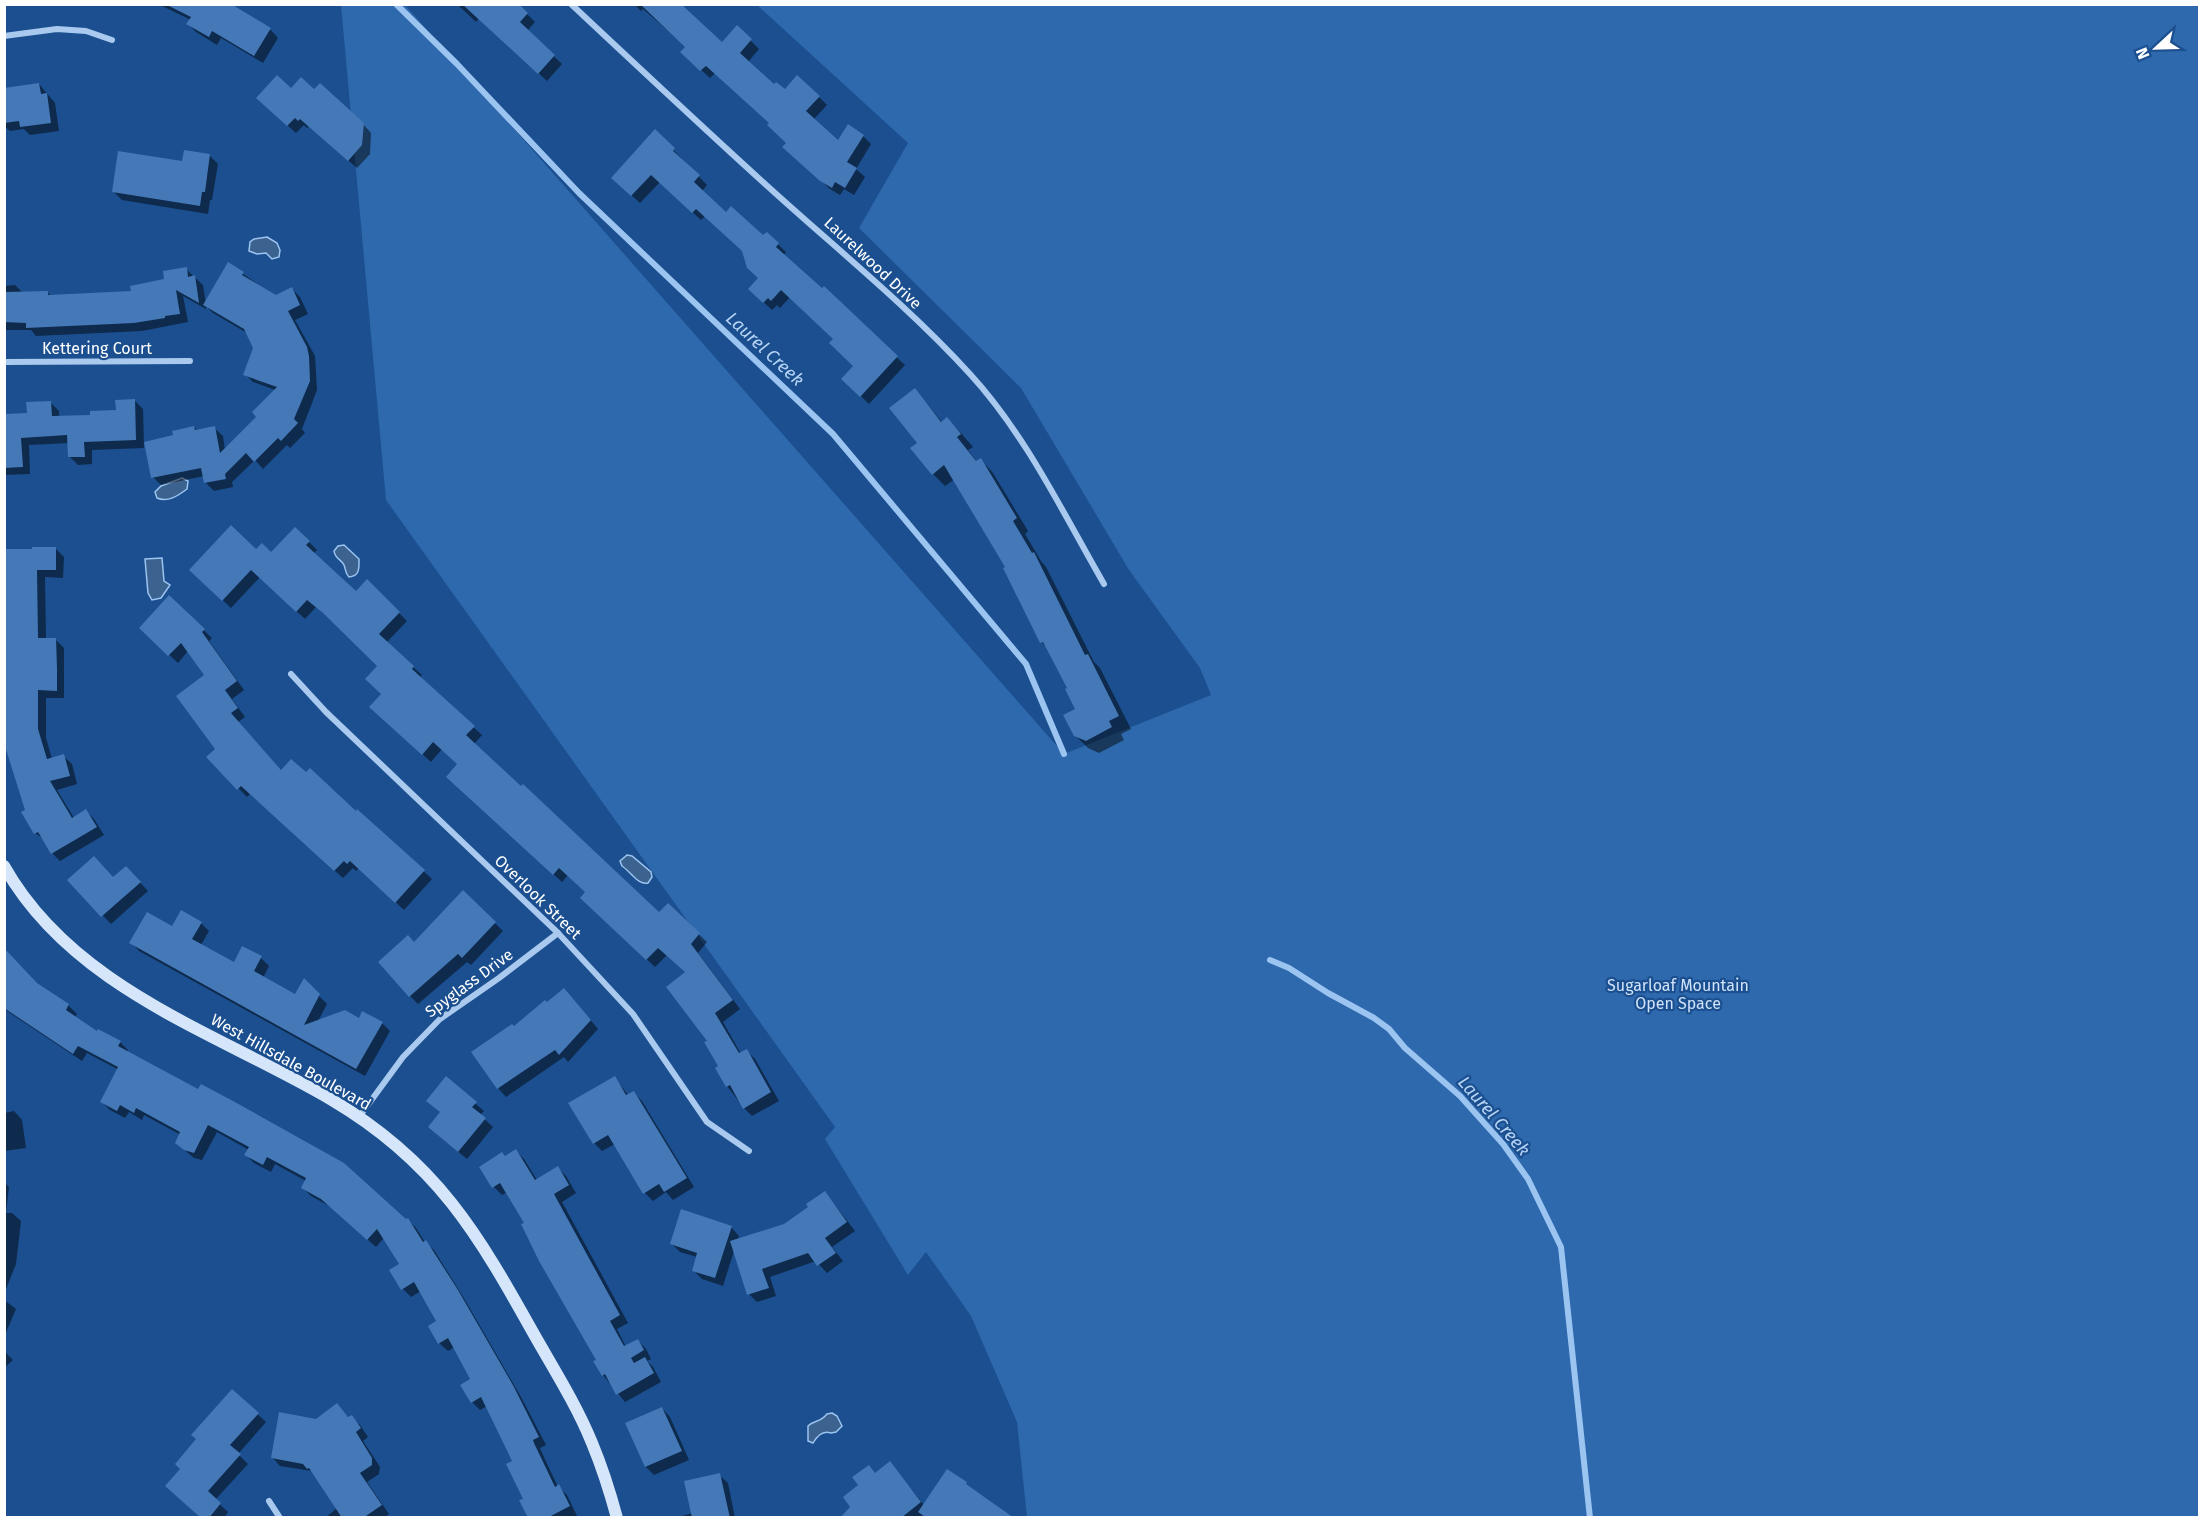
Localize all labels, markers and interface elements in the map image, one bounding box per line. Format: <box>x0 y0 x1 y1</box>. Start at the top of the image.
north arrow <box>2126 18 2186 78</box>
text: N <box>2132 45 2153 62</box>
street label: Laurelwood Drive <box>820 213 926 313</box>
water label: Laurel Creek <box>721 307 809 391</box>
street label: Kettering Court <box>42 339 152 358</box>
street label: Overlook Street <box>491 851 585 943</box>
street label: Spyglass Drive <box>421 945 517 1021</box>
park label: Sugarloaf Mountain Open Space <box>1607 976 1749 1013</box>
street label: West Hillsdale Boulevard <box>207 1010 375 1114</box>
water label: Laurel Creek <box>1453 1071 1535 1161</box>

